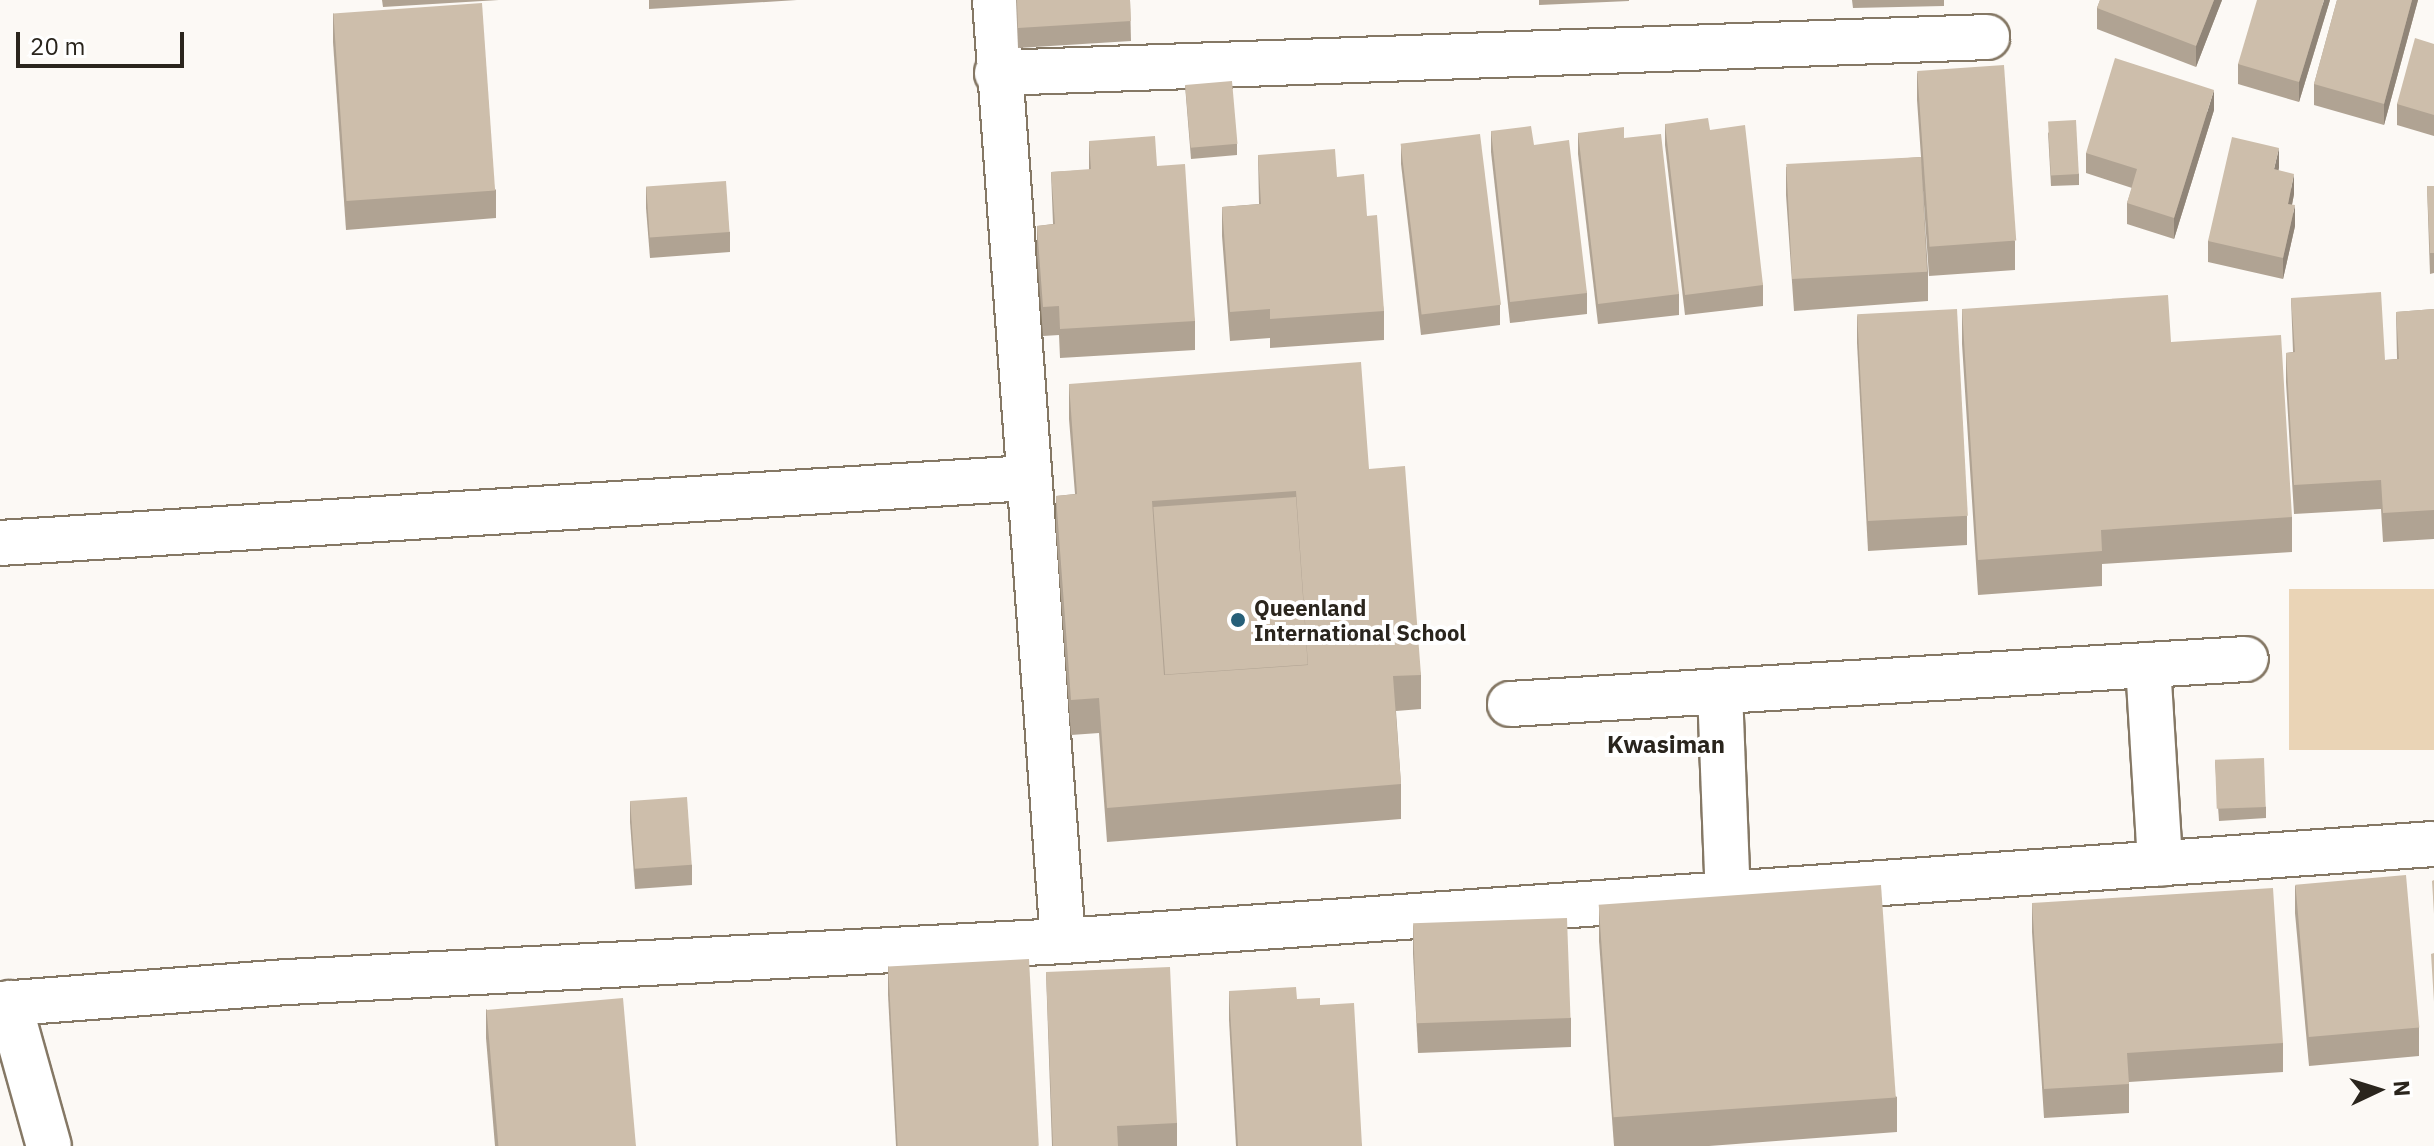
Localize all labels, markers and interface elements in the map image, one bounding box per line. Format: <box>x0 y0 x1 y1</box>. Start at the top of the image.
scale bar <box>20 16 188 66</box>
text: 20 m <box>30 30 85 62</box>
place label: Queenland International School <box>1254 594 1466 646</box>
marker: Queenland International School <box>1229 611 1247 629</box>
district label: Kwasiman <box>1607 731 1725 759</box>
north arrow <box>2338 1050 2418 1130</box>
text: N <box>2387 1079 2417 1097</box>

